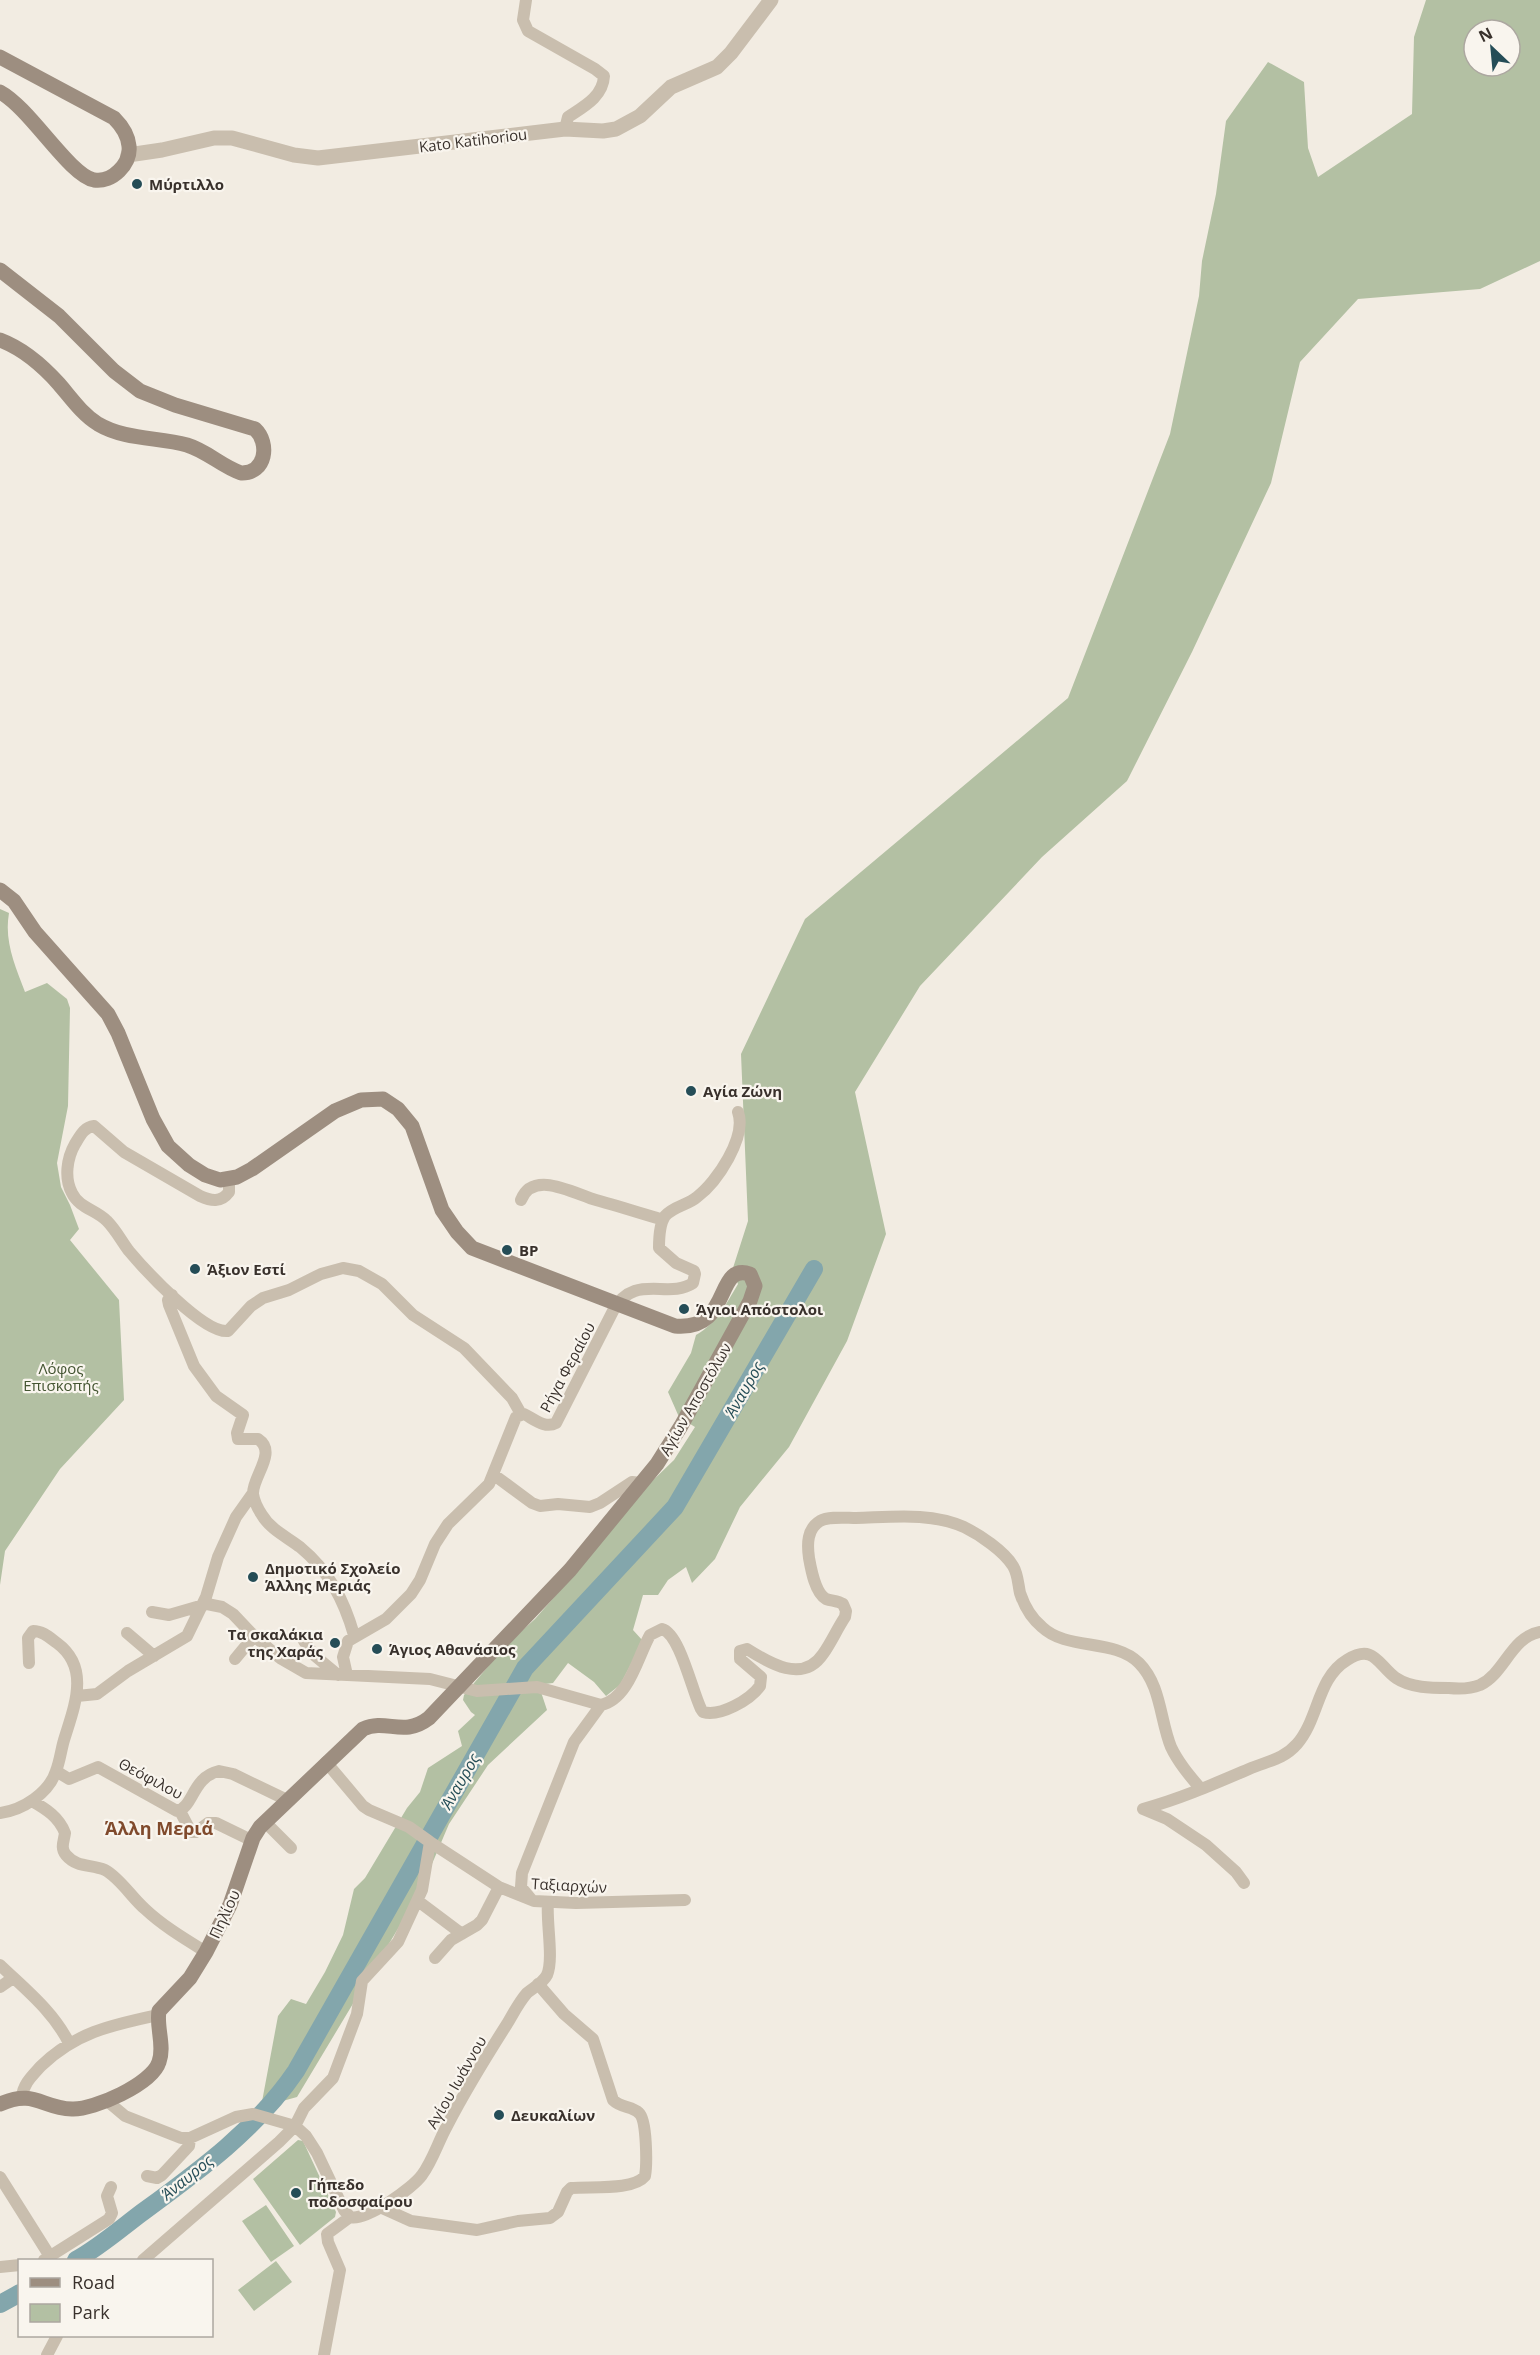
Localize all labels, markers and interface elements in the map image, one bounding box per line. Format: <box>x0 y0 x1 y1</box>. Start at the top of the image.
north arrow <box>1462 18 1522 78</box>
text: N <box>1475 22 1496 47</box>
street label: Kato Katihoriou <box>418 123 528 157</box>
place label: Μύρτιλλο <box>149 174 224 194</box>
marker: Μύρτιλλο <box>130 177 144 191</box>
place label: Αγία Ζώνη <box>703 1081 782 1101</box>
marker: Αγία Ζώνη <box>684 1084 698 1098</box>
place label: BP <box>519 1240 539 1260</box>
marker: BP <box>500 1243 514 1257</box>
place label: Άξιον Εστί <box>207 1259 286 1279</box>
marker: Άξιον Εστί <box>188 1262 202 1276</box>
place label: Άγιοι Απόστολοι <box>696 1299 823 1319</box>
marker: Άγιοι Απόστολοι <box>677 1302 691 1316</box>
street label: Ρήγα Φεραίου <box>535 1318 599 1416</box>
street label: Αγίων Αποστόλων <box>655 1339 735 1459</box>
water label: Άναυρος <box>719 1357 769 1422</box>
park label: Λόφος Επισκοπής <box>23 1358 99 1395</box>
place label: Δημοτικό Σχολείο Άλλης Μεριάς <box>265 1558 401 1595</box>
marker: Δημοτικό Σχολείο Άλλης Μεριάς <box>246 1570 260 1584</box>
place label: Τα σκαλάκια της Χαράς <box>228 1624 324 1661</box>
marker: Τα σκαλάκια της Χαράς <box>328 1636 342 1650</box>
place label: Άγιος Αθανάσιος <box>389 1639 516 1659</box>
marker: Άγιος Αθανάσιος <box>370 1642 384 1656</box>
water label: Άναυρος <box>435 1749 485 1814</box>
street label: Θεόφιλου <box>115 1753 187 1803</box>
district label: Άλλη Μεριά <box>105 1816 214 1840</box>
street label: Ταξιαρχών <box>531 1873 607 1897</box>
street label: Πηλίου <box>204 1886 244 1942</box>
street label: Αγίου Ιωάννου <box>421 2032 491 2132</box>
place label: Δευκαλίων <box>511 2105 595 2125</box>
marker: Δευκαλίων <box>492 2108 506 2122</box>
water label: Άναυρος <box>156 2149 218 2205</box>
place label: Γήπεδο ποδοσφαίρου <box>308 2174 413 2211</box>
marker: Γήπεδο ποδοσφαίρου <box>289 2186 303 2200</box>
legend <box>18 2259 213 2337</box>
text: Road <box>72 2270 115 2294</box>
text: Park <box>72 2300 110 2324</box>

